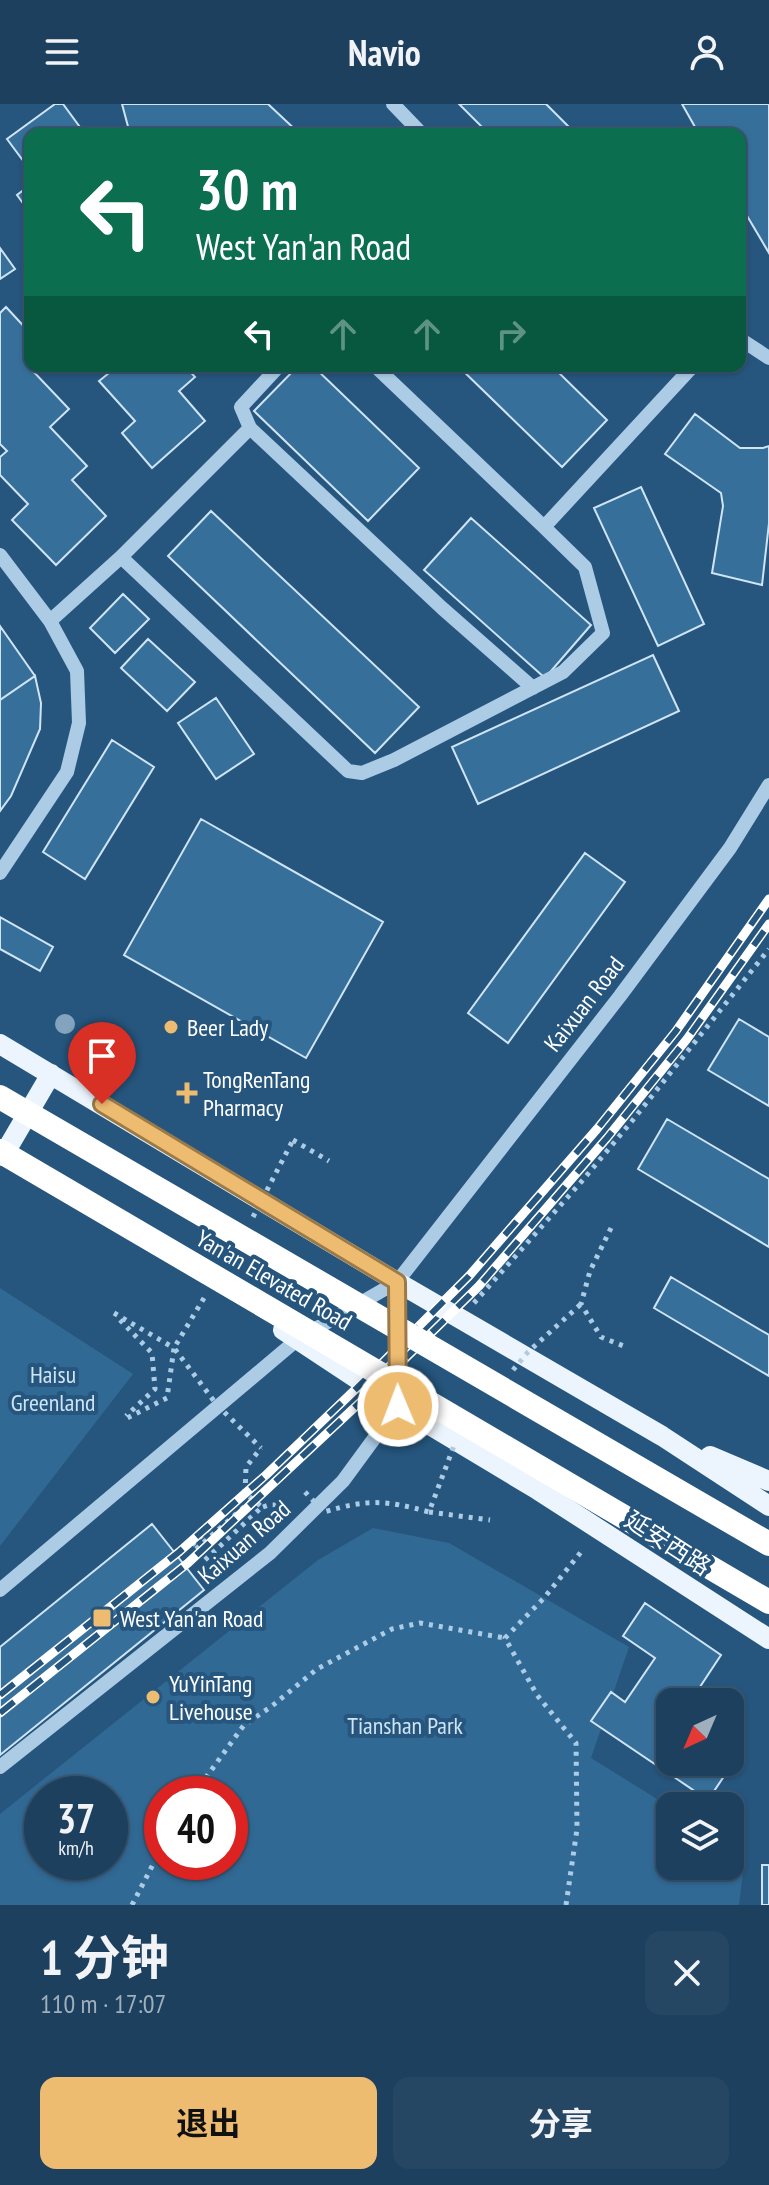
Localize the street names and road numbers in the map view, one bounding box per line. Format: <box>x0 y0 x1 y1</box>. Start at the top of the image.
street label: Kaixuan Road <box>537 950 631 1058</box>
street label: Yan'an Elevated Road <box>190 1223 358 1337</box>
street label: Kaixuan Road <box>191 1493 297 1591</box>
street label: 延安西路 <box>619 1504 717 1582</box>

